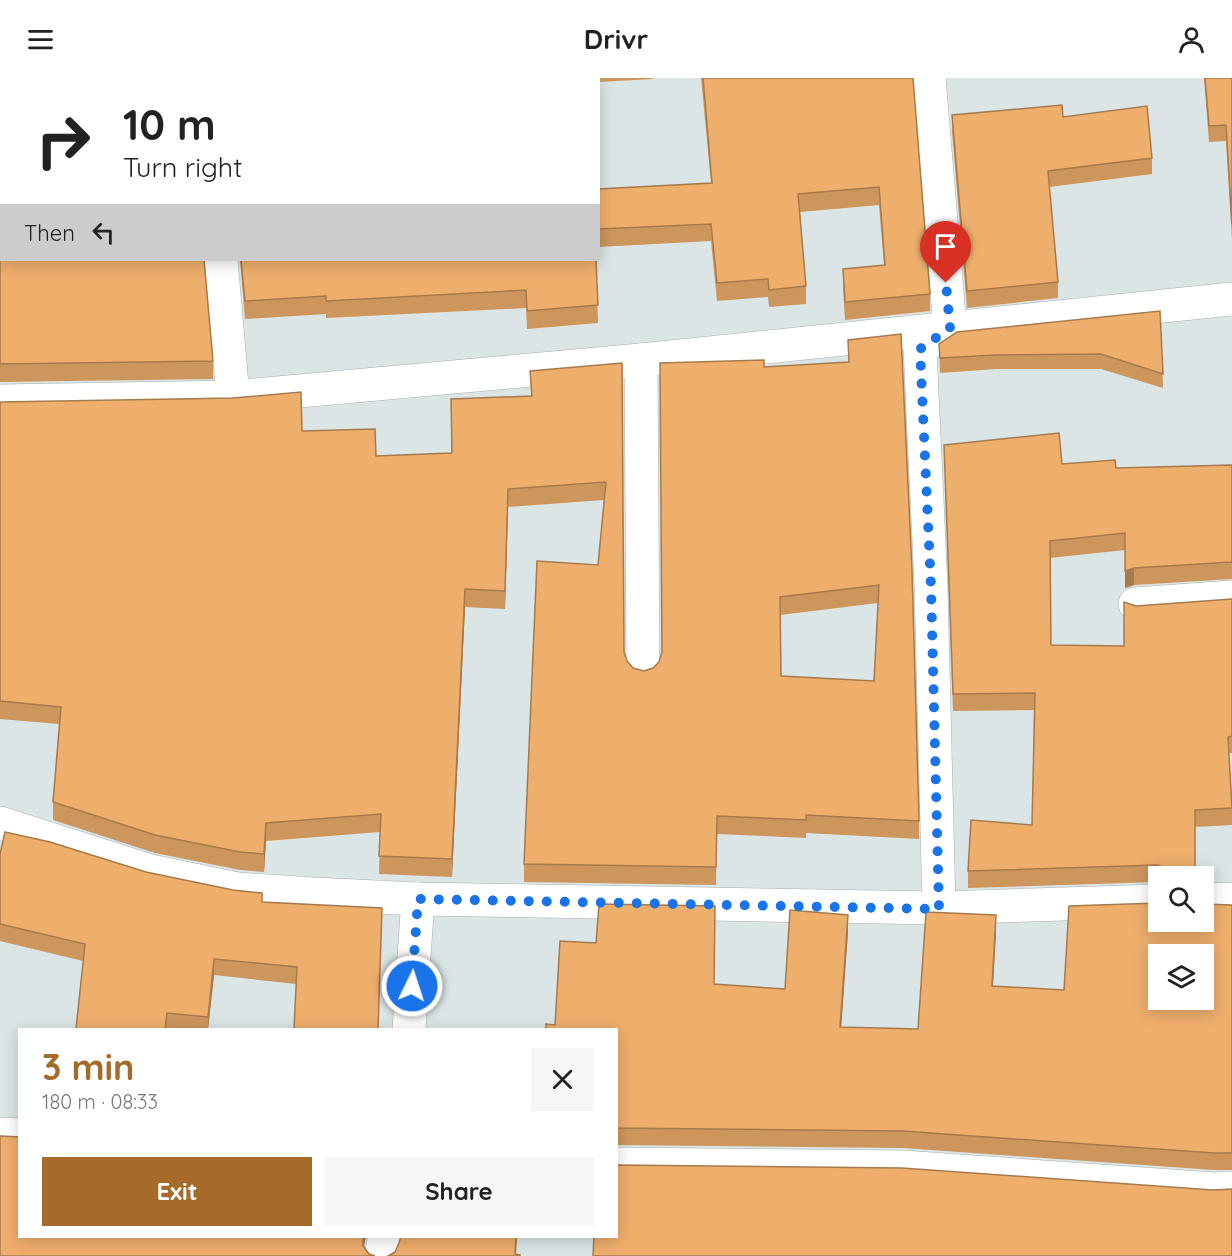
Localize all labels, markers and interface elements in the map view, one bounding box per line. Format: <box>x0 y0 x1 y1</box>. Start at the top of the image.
text: Drivr <box>584 22 648 56</box>
icon: menu <box>24 23 57 56</box>
icon: person <box>1175 23 1208 56</box>
text: 10 m <box>123 98 216 151</box>
icon: right <box>24 102 102 180</box>
text: Turn right <box>123 150 242 184</box>
icon: left <box>87 216 120 249</box>
text: Then <box>24 219 75 247</box>
pin <box>920 221 971 283</box>
icon: arrive <box>929 230 962 263</box>
map controls <box>1148 866 1214 1010</box>
button: search <box>1148 866 1214 932</box>
button: layers <box>1148 944 1214 1010</box>
position arrow <box>380 954 444 1018</box>
text: 3 min <box>42 1044 135 1089</box>
button: close <box>531 1048 594 1111</box>
text: 180 m · 08:33 <box>42 1089 158 1114</box>
button: Exit <box>42 1157 312 1226</box>
button: Share <box>324 1157 594 1226</box>

